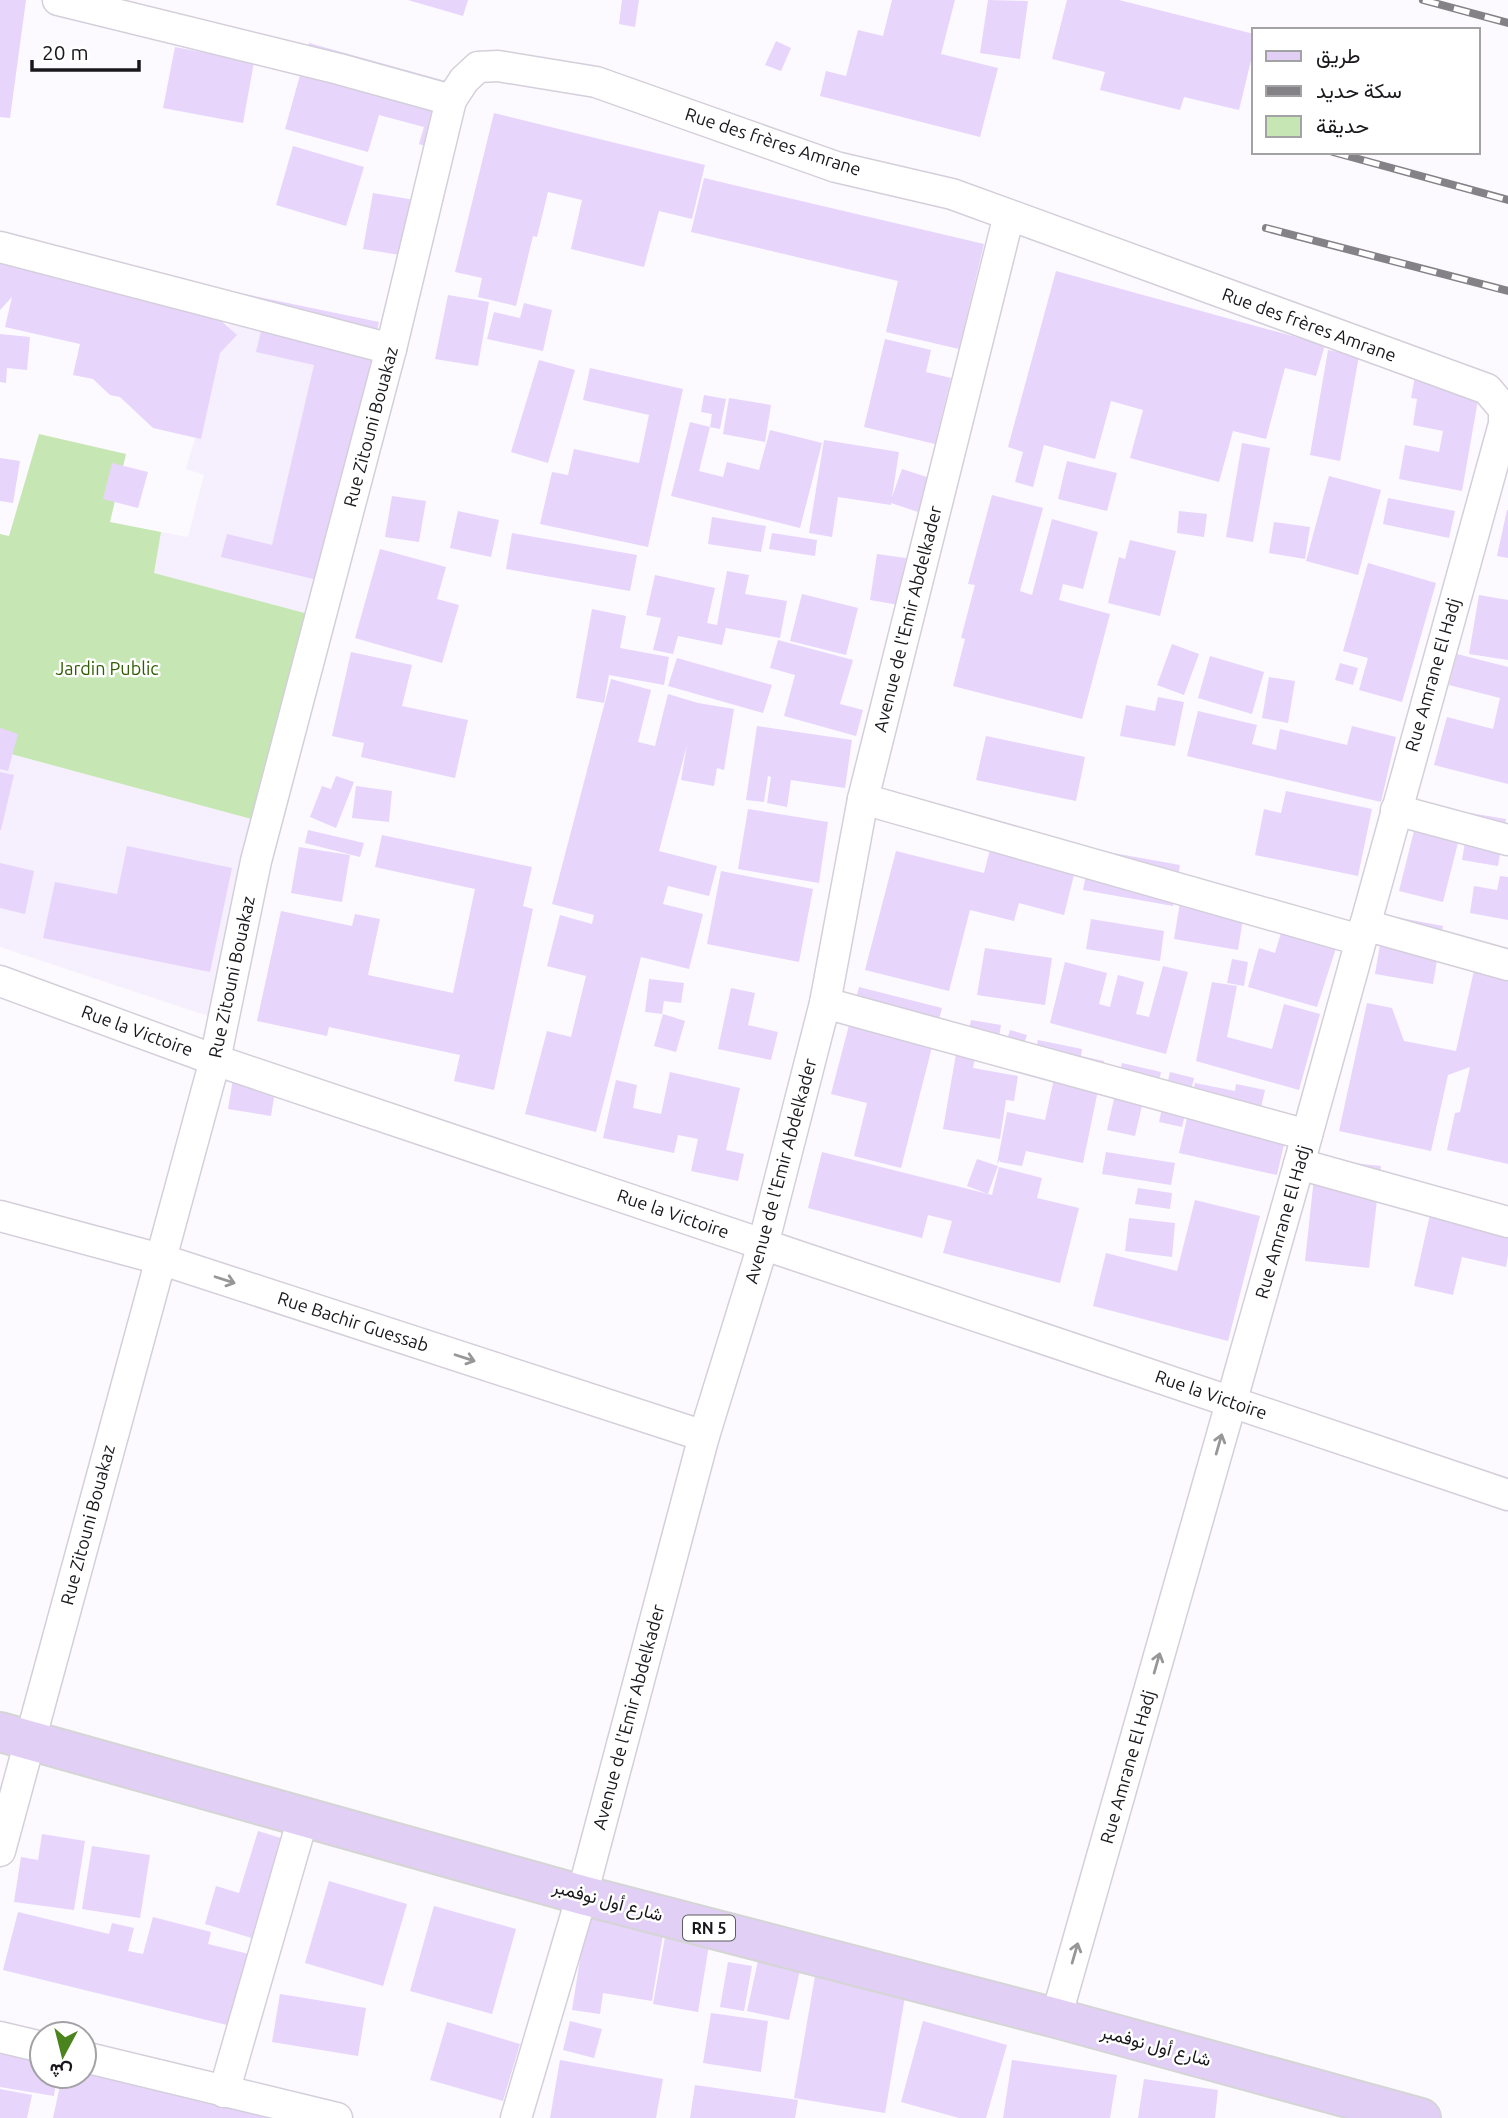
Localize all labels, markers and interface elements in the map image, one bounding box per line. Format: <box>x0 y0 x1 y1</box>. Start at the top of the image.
scale bar <box>32 28 138 72</box>
legend <box>1252 28 1480 154</box>
text: 20 m <box>42 40 89 64</box>
text: طريق <box>1316 43 1361 69</box>
text: سكة حديد <box>1316 78 1402 103</box>
street label: Rue des frères Amrane <box>683 103 864 179</box>
text: حديقة <box>1316 113 1369 138</box>
street label: Rue des frères Amrane <box>1220 283 1399 365</box>
street label: Rue Zitouni Bouakaz <box>339 344 401 509</box>
street label: Avenue de l'Emir Abdelkader <box>869 503 945 734</box>
street label: Rue Amrane El Hadj <box>1401 596 1464 754</box>
park label: Jardin Public <box>55 658 159 678</box>
street label: Rue Zitouni Bouakaz <box>204 894 258 1060</box>
street label: Rue la Victoire <box>79 1001 196 1059</box>
street label: Avenue de l'Emir Abdelkader <box>740 1056 820 1286</box>
street label: Rue Amrane El Hadj <box>1251 1143 1314 1301</box>
street label: Rue la Victoire <box>615 1185 732 1242</box>
one-way arrow <box>214 1275 236 1287</box>
street label: Rue Bachir Guessab <box>275 1287 431 1355</box>
one-way arrow <box>453 1353 475 1365</box>
street label: Rue la Victoire <box>1153 1366 1270 1423</box>
one-way arrow <box>1214 1433 1227 1455</box>
street label: Rue Zitouni Bouakaz <box>56 1442 118 1607</box>
street label: Avenue de l'Emir Abdelkader <box>588 1602 668 1832</box>
one-way arrow <box>1152 1652 1165 1674</box>
street label: Rue Amrane El Hadj <box>1096 1688 1159 1846</box>
street label: شارع أول نوفمبر <box>549 1875 665 1927</box>
road number: RN 5 <box>683 1916 735 1940</box>
one-way arrow <box>1069 1942 1082 1964</box>
north arrow <box>28 2020 98 2090</box>
street label: شارع أول نوفمبر <box>1097 2020 1213 2072</box>
text: ش <box>48 2059 74 2084</box>

